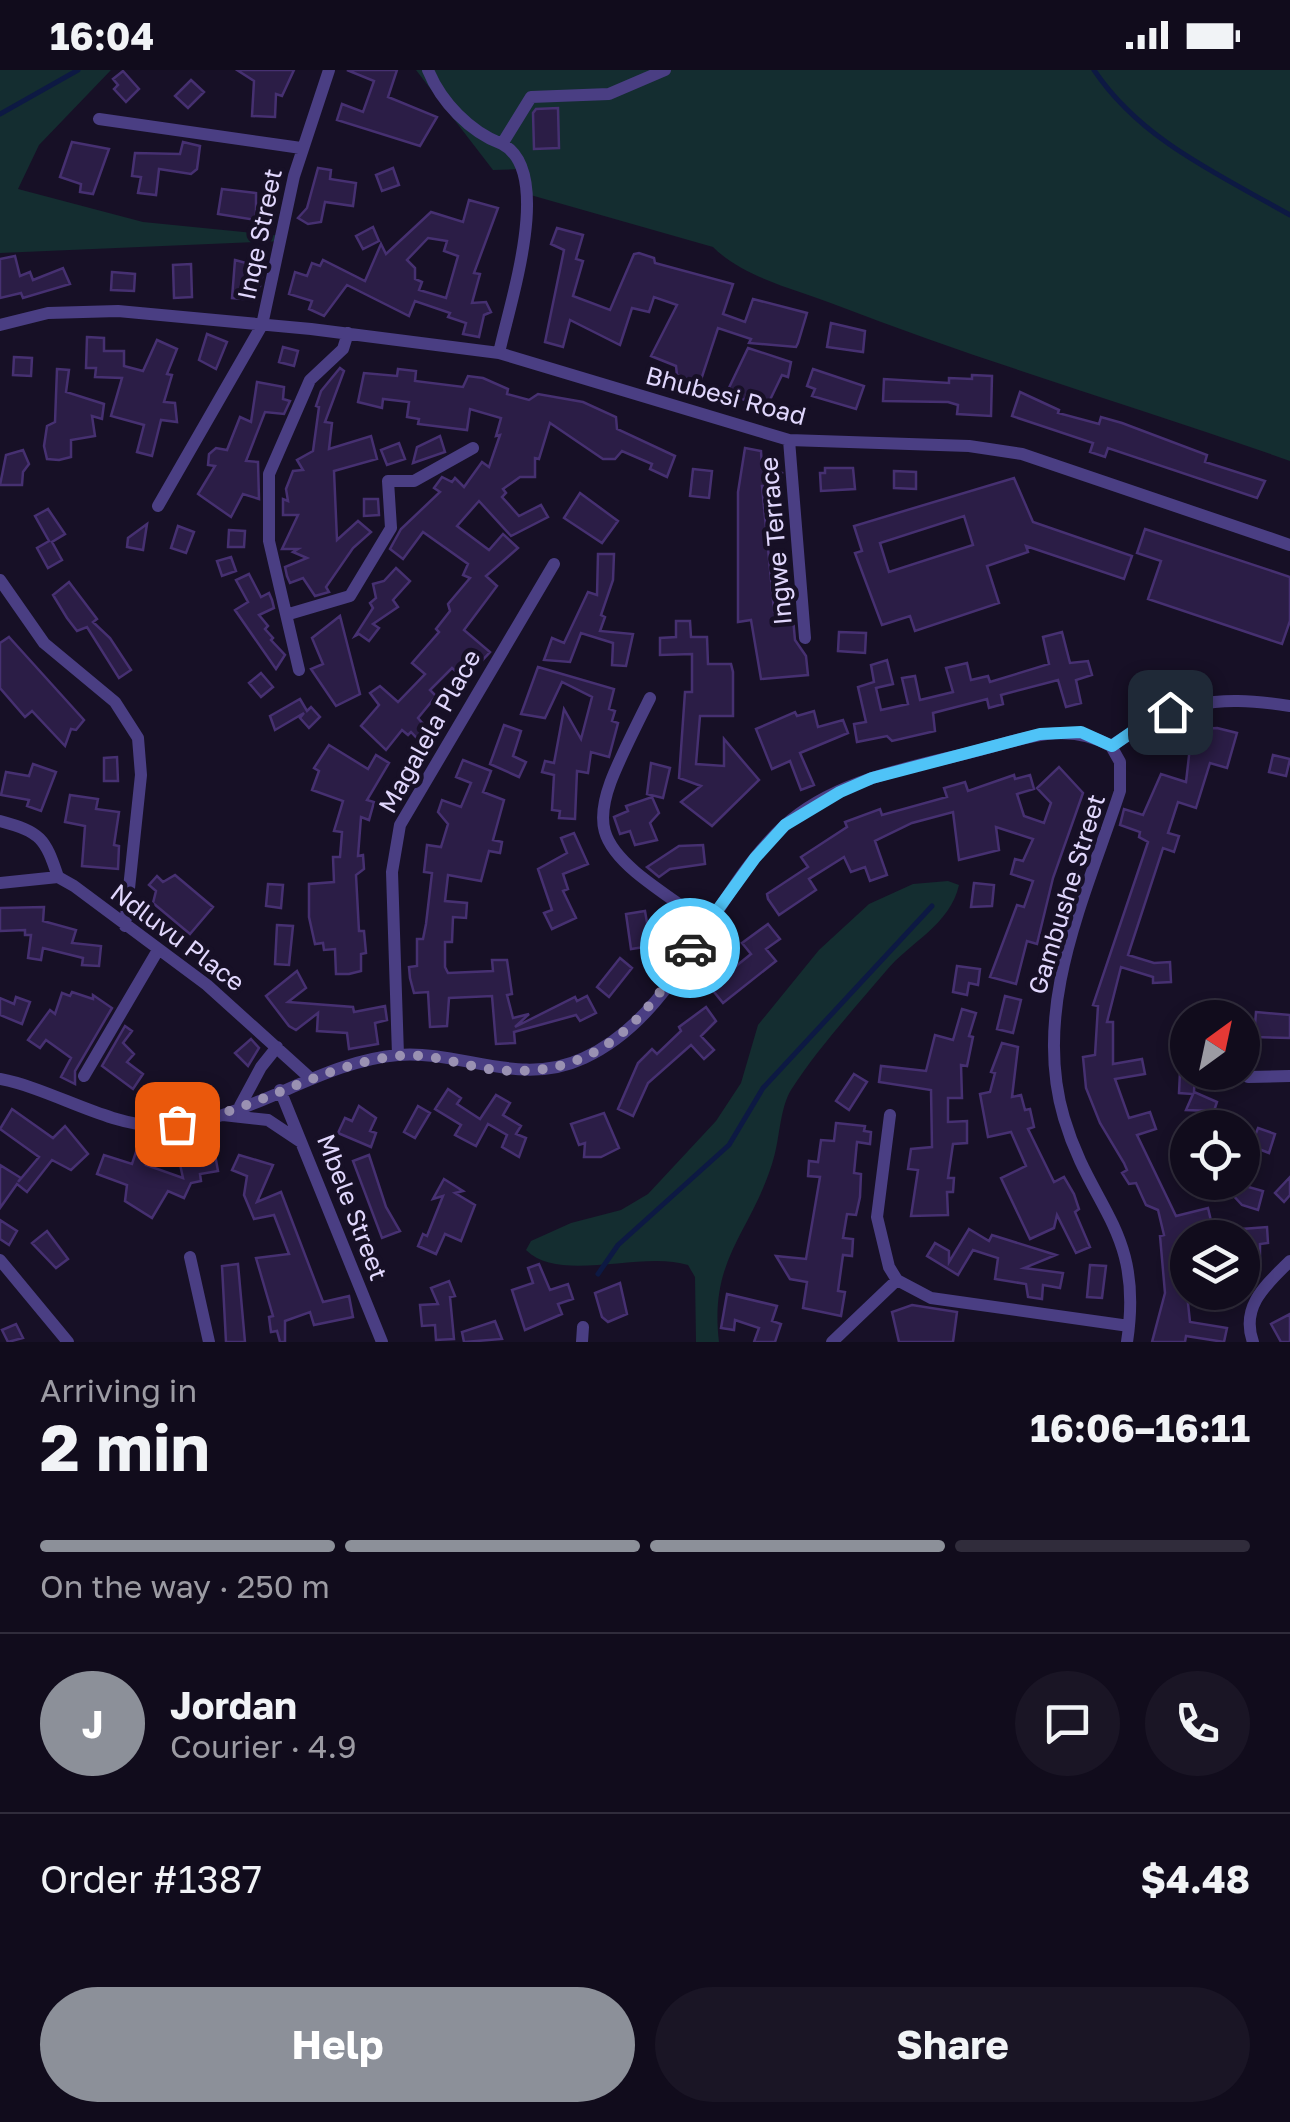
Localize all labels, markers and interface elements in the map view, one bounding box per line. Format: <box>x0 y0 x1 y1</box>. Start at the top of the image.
text: 16:04 <box>50 13 154 58</box>
street label: Inqe Street <box>230 166 288 302</box>
street label: Bhubesi Road <box>643 359 809 431</box>
street label: Ingwe Terrace <box>752 456 798 626</box>
street label: Magalela Place <box>371 644 487 818</box>
pin <box>1128 670 1213 755</box>
icon: home <box>1143 685 1198 740</box>
street label: Gambushe Street <box>1021 790 1111 998</box>
street label: Ndluvu Place <box>105 877 251 997</box>
courier <box>640 898 740 998</box>
icon: car <box>663 921 718 976</box>
north arrow <box>1170 1000 1260 1090</box>
map controls <box>1170 1000 1260 1310</box>
pin <box>135 1082 220 1167</box>
icon: bag <box>150 1097 205 1152</box>
button: locate <box>1170 1110 1260 1200</box>
street label: Mbele Street <box>311 1130 395 1284</box>
button: layers <box>1170 1220 1260 1310</box>
text: Arriving in <box>40 1371 197 1409</box>
text: 16:06–16:11 <box>1030 1405 1250 1450</box>
text: 2 min <box>40 1407 210 1485</box>
text: On the way · 250 m <box>40 1567 330 1605</box>
button: chat <box>1015 1671 1120 1776</box>
button: phone <box>1145 1671 1250 1776</box>
text: Jordan <box>170 1682 297 1727</box>
text: J <box>82 1701 103 1746</box>
text: Courier · 4.9 <box>170 1727 357 1765</box>
text: Order #1387 <box>40 1856 262 1901</box>
text: $4.48 <box>1141 1856 1250 1901</box>
button: Help <box>40 1987 635 2102</box>
button: Share <box>655 1987 1250 2102</box>

